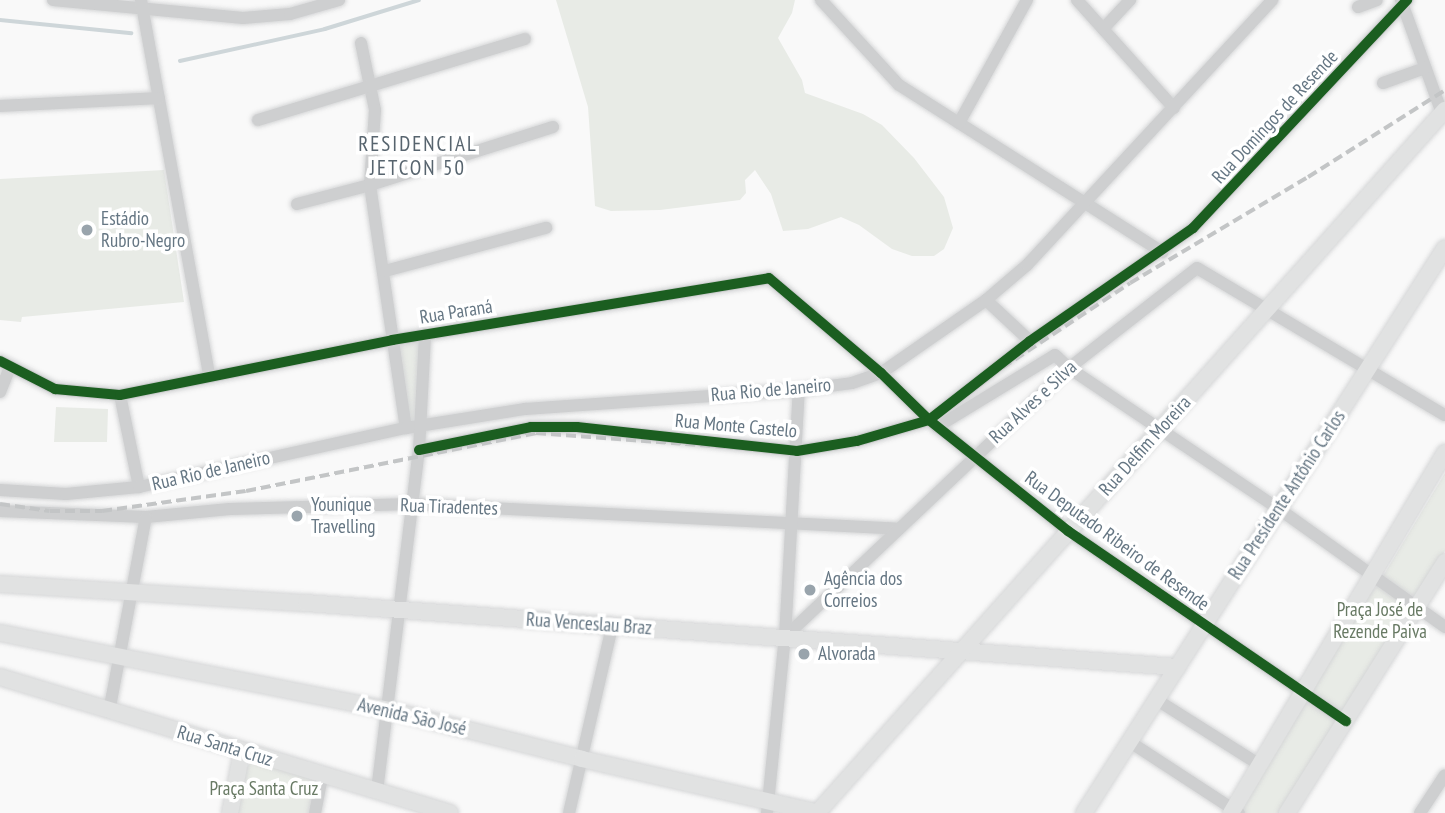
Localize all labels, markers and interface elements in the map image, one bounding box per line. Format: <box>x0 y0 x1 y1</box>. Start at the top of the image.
street label: Rua Domingos de Resende <box>1207 46 1343 188</box>
district label: RESIDENCIAL JETCON 50 <box>360 131 476 181</box>
place label: Estádio Rubro-Negro <box>101 208 185 252</box>
marker: Estádio Rubro-Negro <box>79 222 95 238</box>
street label: Rua Paraná <box>418 295 494 329</box>
street label: Rua Alves e Silva <box>984 356 1082 448</box>
street label: Rua Rio de Janeiro <box>710 373 832 407</box>
street label: Rua Delfim Moreira <box>1094 391 1196 501</box>
street label: Rua Presidente Antônio Carlos <box>1224 406 1350 584</box>
street label: Rua Monte Castelo <box>674 409 798 443</box>
street label: Rua Rio de Janeiro <box>150 446 272 496</box>
street label: Rua Deputado Ribeiro de Resende <box>1020 466 1214 616</box>
place label: Younique Travelling <box>311 494 375 538</box>
street label: Rua Tiradentes <box>400 494 498 520</box>
marker: Younique Travelling <box>289 508 305 524</box>
place label: Agência dos Correios <box>824 568 903 612</box>
marker: Agência dos Correios <box>802 582 818 598</box>
park label: Praça José de Rezende Paiva <box>1333 599 1427 643</box>
street label: Rua Venceslau Braz <box>525 608 653 640</box>
place label: Alvorada <box>818 643 876 665</box>
marker: Alvorada <box>796 646 812 662</box>
street label: Avenida São José <box>355 693 469 741</box>
street label: Rua Santa Cruz <box>174 721 276 771</box>
park label: Praça Santa Cruz <box>210 778 318 800</box>

